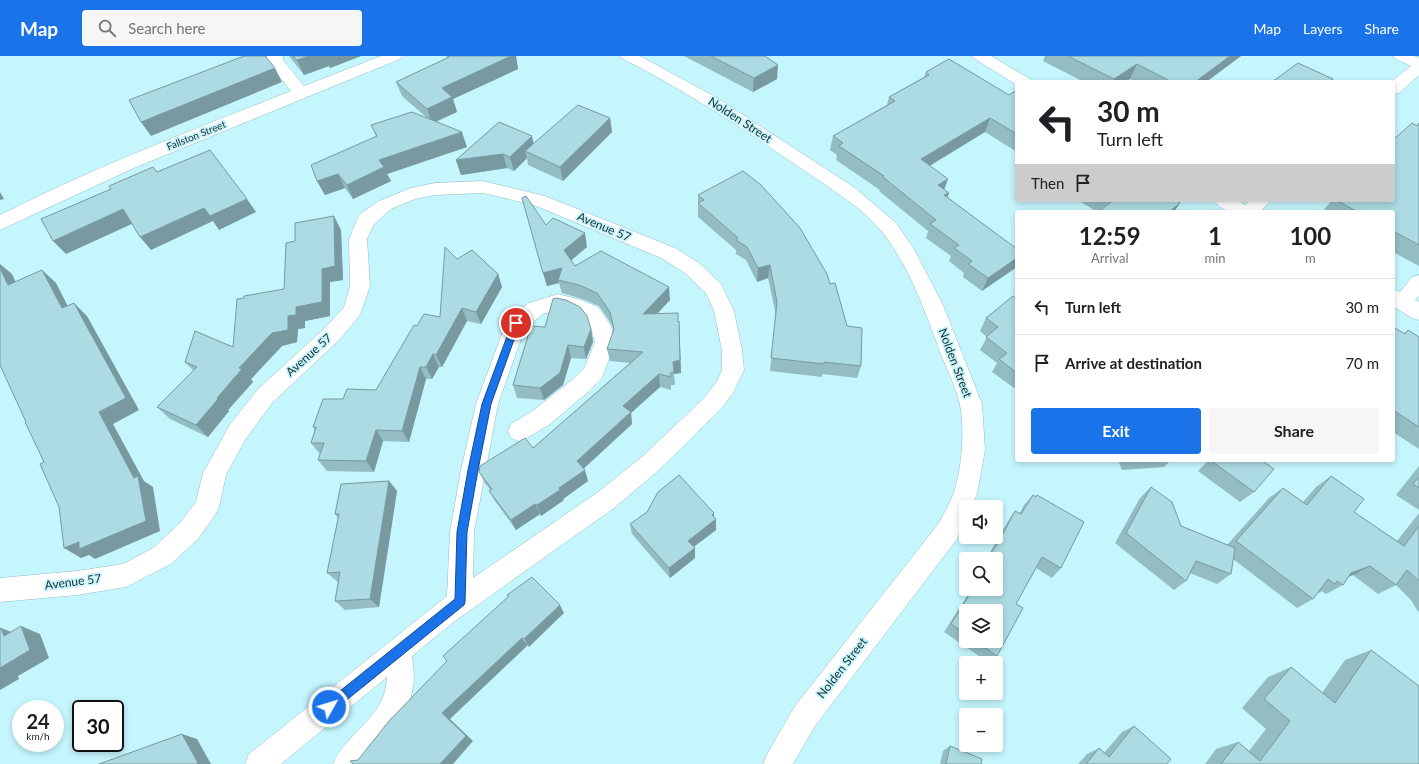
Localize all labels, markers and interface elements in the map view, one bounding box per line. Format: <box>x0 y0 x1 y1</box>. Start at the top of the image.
search box <box>82 10 362 46</box>
text: Map <box>20 17 58 40</box>
icon: search <box>96 17 118 39</box>
text: Search here <box>128 19 206 37</box>
text: Map <box>1253 20 1281 37</box>
text: Layers <box>1303 20 1343 37</box>
text: Share <box>1365 20 1399 37</box>
street label: Nolden Street <box>706 93 776 146</box>
text: 30 m <box>1097 94 1160 128</box>
icon: left <box>1031 96 1083 148</box>
street label: Fallston Street <box>165 118 228 152</box>
text: Turn left <box>1097 128 1163 150</box>
icon: arrive <box>1072 172 1094 194</box>
text: Then <box>1031 174 1064 192</box>
street label: Avenue 57 <box>575 209 633 245</box>
text: 12:59 <box>1079 221 1141 250</box>
text: 1 <box>1208 221 1222 250</box>
text: 100 <box>1289 221 1331 250</box>
text: Arrival <box>1091 250 1128 266</box>
text: min <box>1205 250 1226 266</box>
text: m <box>1305 250 1316 266</box>
icon: left <box>1031 296 1053 318</box>
text: Turn left <box>1065 298 1121 316</box>
text: 30 m <box>1345 298 1379 316</box>
pin <box>499 306 533 340</box>
icon: arrive <box>505 312 527 334</box>
street label: Nolden Street <box>935 326 976 400</box>
street label: Avenue 57 <box>283 330 335 379</box>
icon: arrive <box>1031 352 1053 374</box>
text: Arrive at destination <box>1065 354 1202 372</box>
text: 70 m <box>1345 354 1379 372</box>
button: Exit <box>1031 408 1201 454</box>
button: Share <box>1209 408 1379 454</box>
map controls <box>959 500 1003 752</box>
button: sound <box>959 500 1003 544</box>
button: search <box>959 552 1003 596</box>
street label: Avenue 57 <box>44 571 102 592</box>
button: layers <box>959 604 1003 648</box>
street label: Nolden Street <box>813 634 870 701</box>
button: + <box>959 656 1003 700</box>
position arrow <box>308 686 350 728</box>
speed limit sign: 30 <box>72 700 124 752</box>
button: − <box>959 708 1003 752</box>
text: 24 <box>26 709 50 733</box>
text: km/h <box>26 730 50 742</box>

